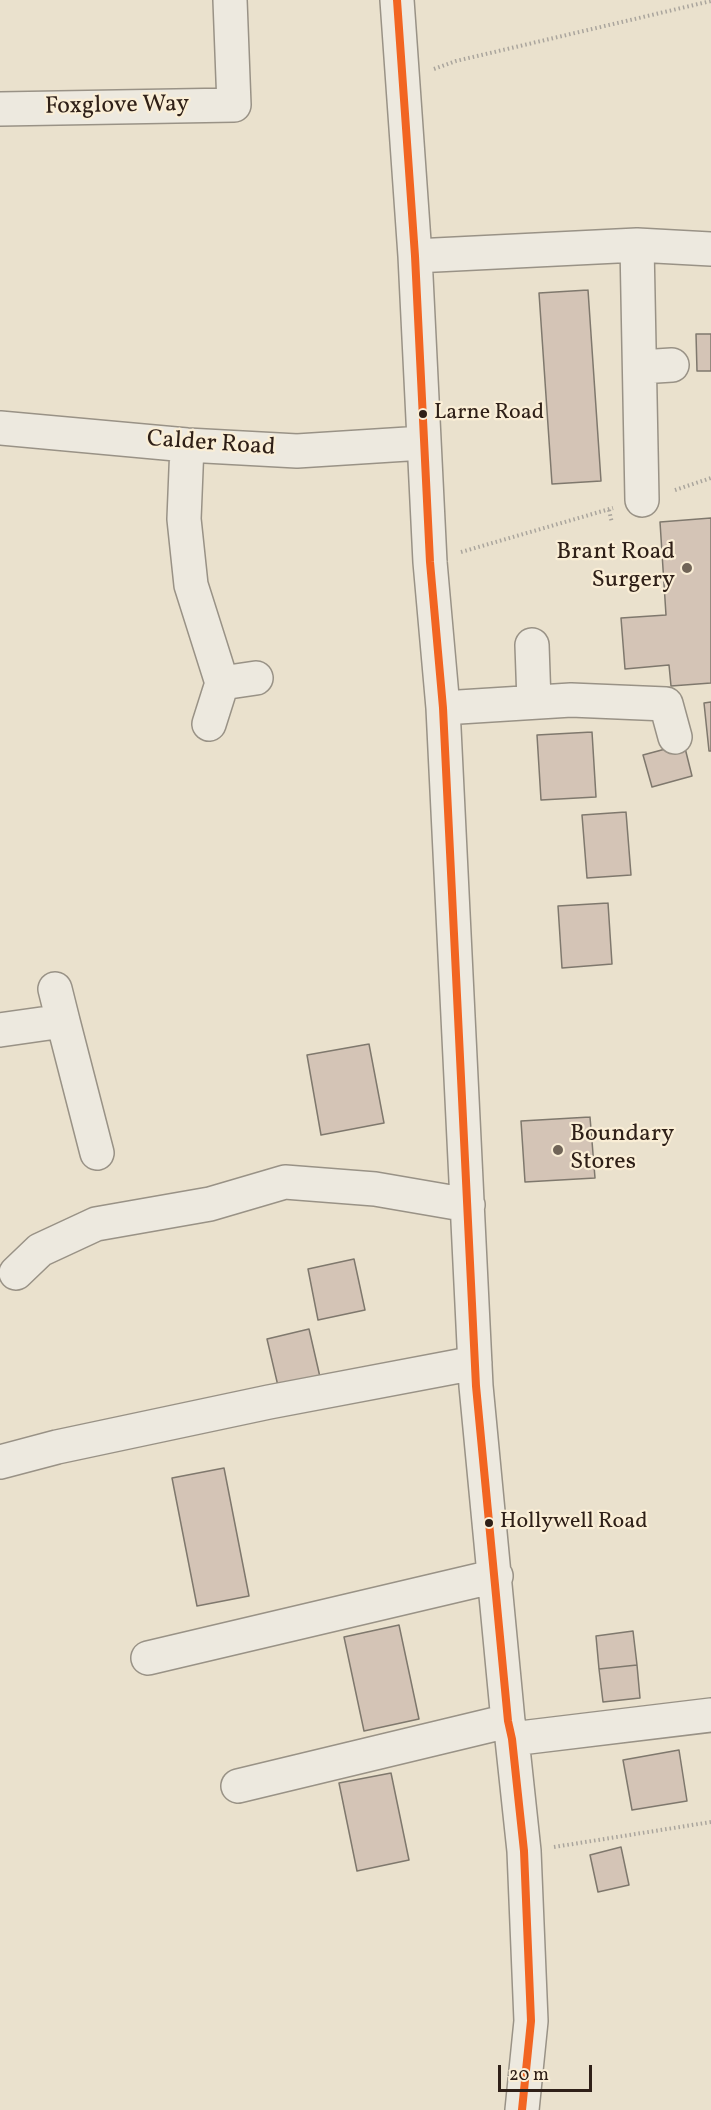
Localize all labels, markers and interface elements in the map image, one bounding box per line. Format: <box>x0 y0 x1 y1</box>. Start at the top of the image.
street label: Foxglove Way <box>45 91 189 123</box>
place label: Larne Road <box>434 401 544 427</box>
marker: Larne Road <box>417 408 429 420</box>
street label: Calder Road <box>146 426 276 464</box>
place label: Brant Road Surgery <box>556 540 675 596</box>
marker: Brant Road Surgery <box>680 561 694 575</box>
place label: Boundary Stores <box>570 1122 674 1178</box>
marker: Boundary Stores <box>551 1143 565 1157</box>
place label: Hollywell Road <box>500 1510 648 1536</box>
marker: Hollywell Road <box>483 1517 495 1529</box>
scale bar <box>501 2053 596 2091</box>
text: 20 m <box>509 2063 549 2088</box>

